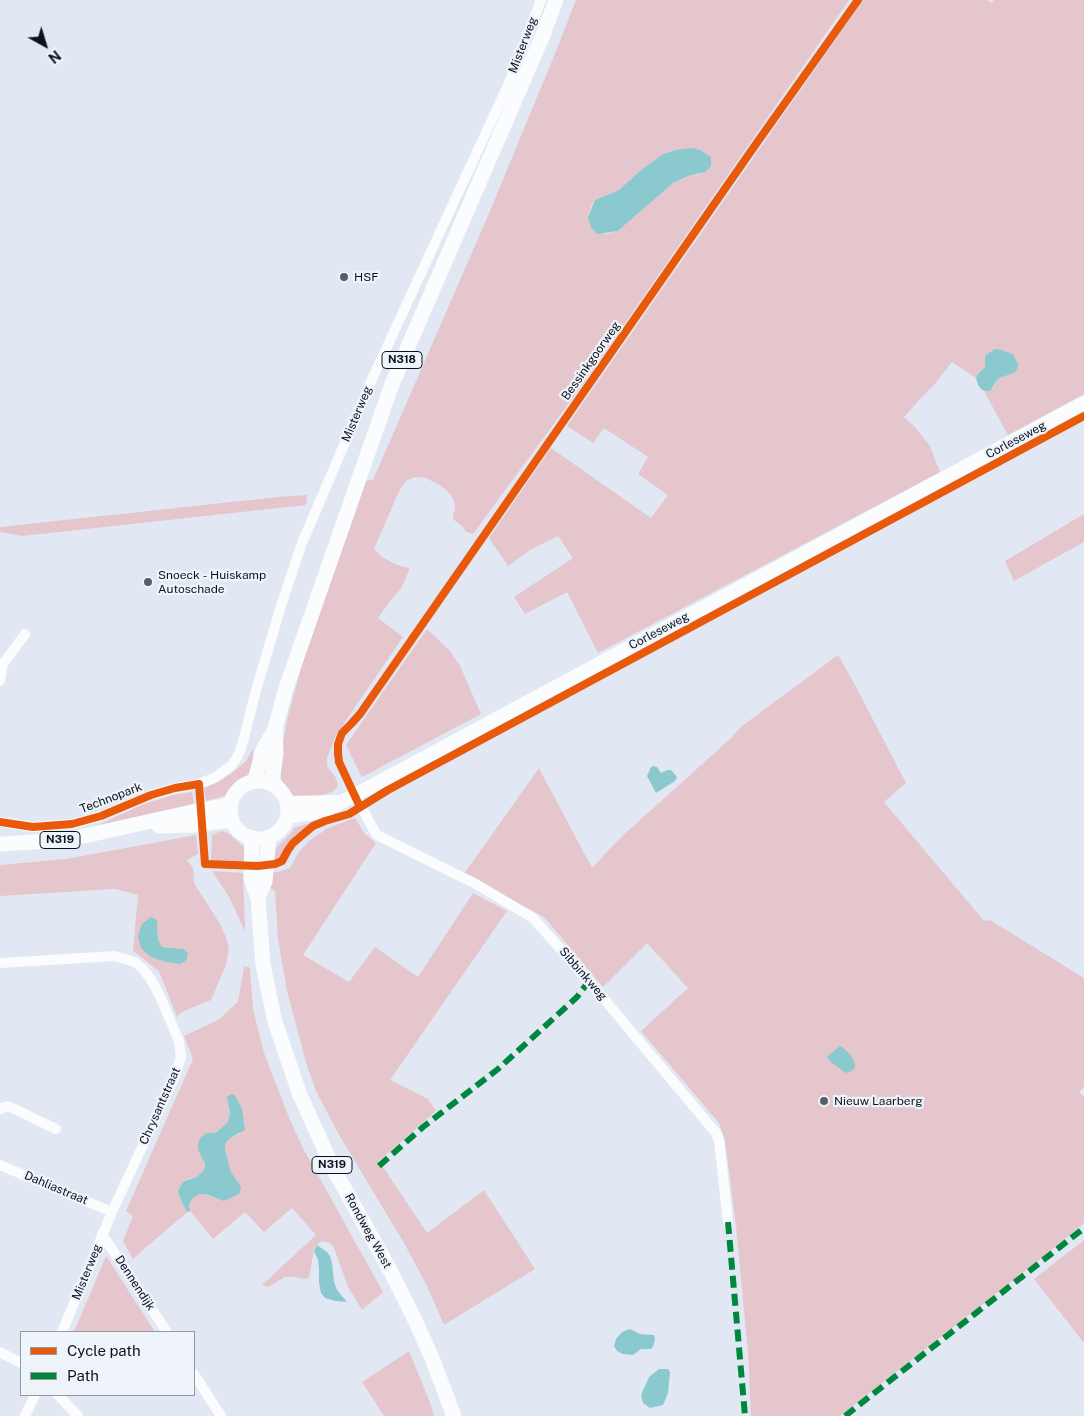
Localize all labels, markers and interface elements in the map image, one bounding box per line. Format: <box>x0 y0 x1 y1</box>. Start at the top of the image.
street label: Misterweg <box>506 15 540 75</box>
north arrow <box>20 20 70 70</box>
text: N <box>45 47 64 66</box>
place label: HSF <box>354 270 378 284</box>
marker: HSF <box>338 271 350 283</box>
street label: Bessinkgoorweg <box>559 319 623 403</box>
road number: N318 <box>382 352 422 368</box>
street label: Misterweg <box>339 384 375 444</box>
street label: Corleseweg <box>983 418 1049 462</box>
place label: Snoeck - Huiskamp Autoschade <box>158 568 266 596</box>
marker: Snoeck - Huiskamp Autoschade <box>142 576 154 588</box>
street label: Corleseweg <box>626 609 692 653</box>
street label: Technopark <box>78 780 144 816</box>
road number: N319 <box>40 832 80 848</box>
street label: Sibbinkweg <box>556 944 610 1004</box>
street label: Chrysantstraat <box>137 1065 183 1147</box>
place label: Nieuw Laarberg <box>834 1094 923 1108</box>
marker: Nieuw Laarberg <box>818 1095 830 1107</box>
road number: N319 <box>312 1156 352 1174</box>
street label: Dahliastraat <box>22 1168 90 1208</box>
street label: Rondweg West <box>341 1191 395 1271</box>
street label: Misterweg <box>69 1242 105 1302</box>
street label: Dennendijk <box>112 1253 158 1313</box>
legend <box>20 1331 195 1396</box>
text: Cycle path <box>67 1342 141 1359</box>
text: Path <box>67 1367 99 1384</box>

